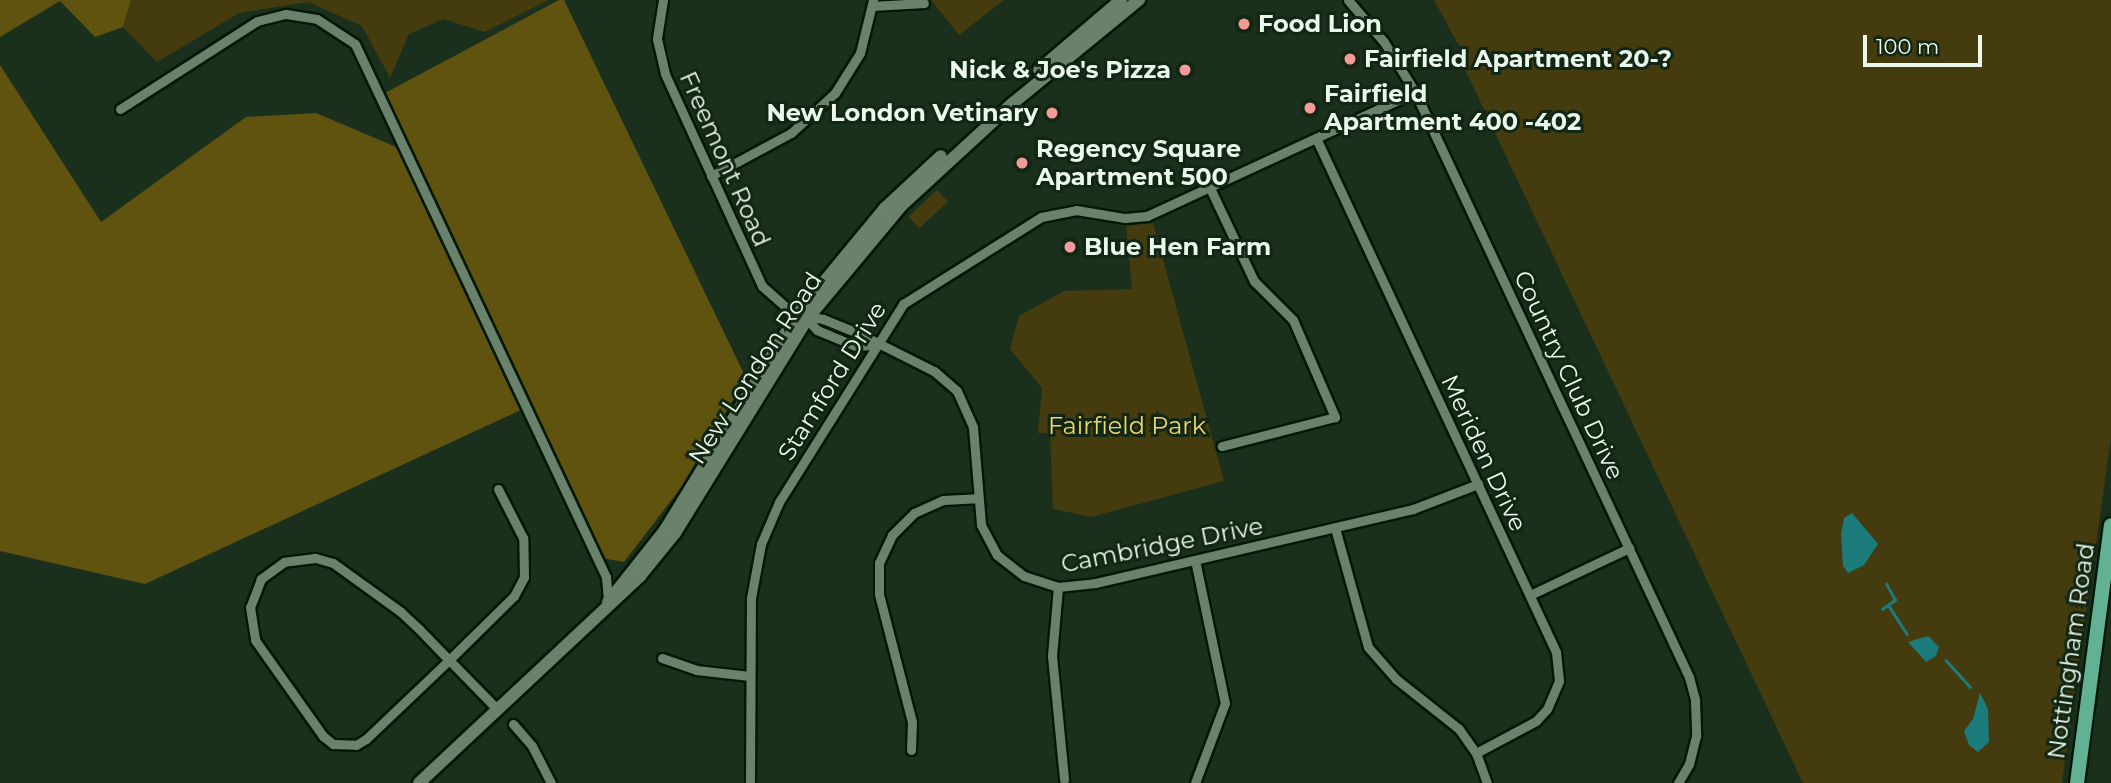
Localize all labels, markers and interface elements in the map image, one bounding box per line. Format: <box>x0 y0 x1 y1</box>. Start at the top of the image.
place label: Food Lion <box>1258 10 1382 38</box>
marker: Food Lion <box>1236 16 1252 32</box>
scale bar <box>1866 21 1985 65</box>
text: 100 m <box>1876 34 1939 59</box>
place label: Fairfield Apartment 20-? <box>1364 45 1672 73</box>
marker: Fairfield Apartment 20-? <box>1342 51 1358 67</box>
place label: Nick & Joe's Pizza <box>949 56 1171 84</box>
marker: Nick & Joe's Pizza <box>1177 62 1193 78</box>
street label: Freemont Road <box>673 67 777 251</box>
place label: Fairfield Apartment 400 -402 <box>1324 80 1581 136</box>
place label: New London Vetinary <box>766 99 1038 127</box>
marker: Fairfield Apartment 400 -402 <box>1302 100 1318 116</box>
marker: New London Vetinary <box>1044 105 1060 121</box>
place label: Regency Square Apartment 500 <box>1036 135 1241 191</box>
marker: Regency Square Apartment 500 <box>1014 155 1030 171</box>
place label: Blue Hen Farm <box>1084 233 1271 261</box>
marker: Blue Hen Farm <box>1062 239 1078 255</box>
street label: Country Club Drive <box>1508 266 1630 484</box>
street label: New London Road <box>682 267 828 469</box>
street label: Stamford Drive <box>772 296 892 466</box>
street label: Meriden Drive <box>1435 370 1533 536</box>
park label: Fairfield Park <box>1048 412 1206 440</box>
street label: Cambridge Drive <box>1059 511 1265 579</box>
street label: Nottingham Road <box>2042 541 2100 761</box>

